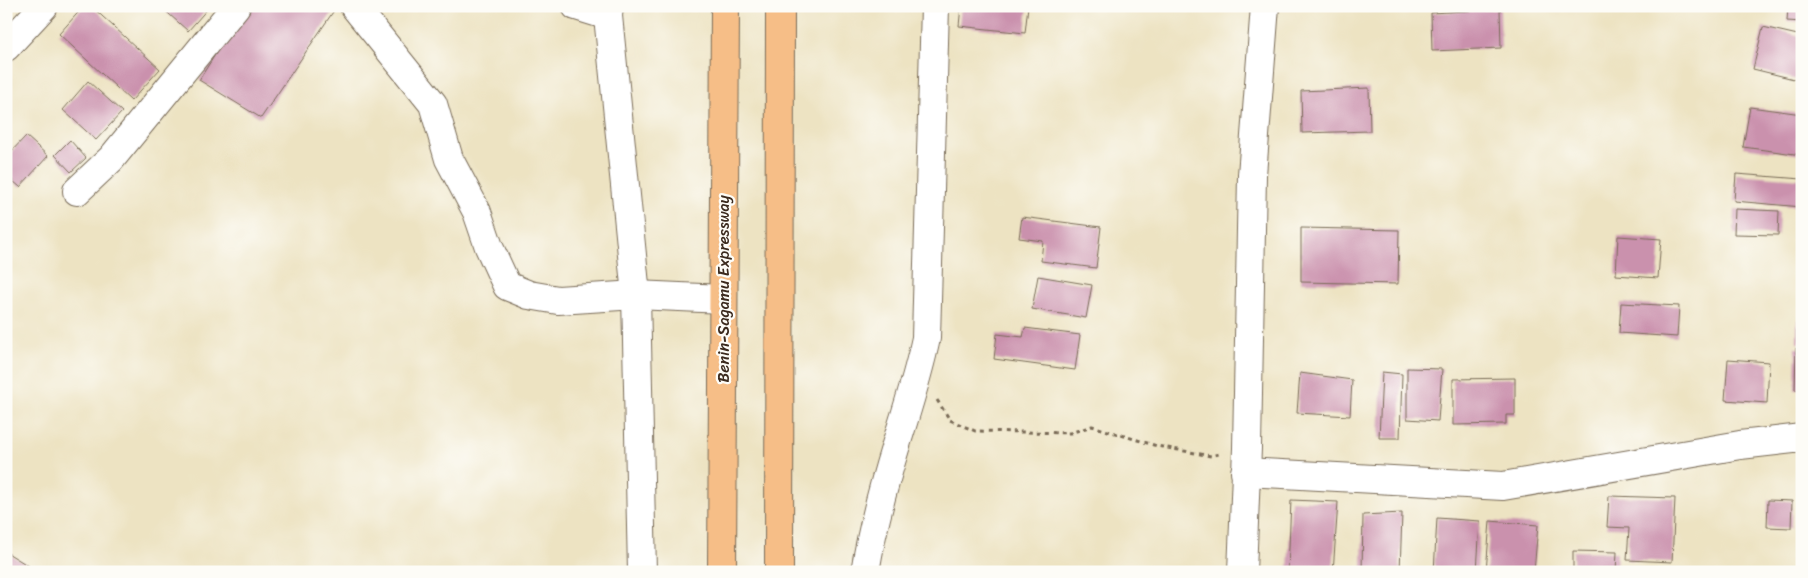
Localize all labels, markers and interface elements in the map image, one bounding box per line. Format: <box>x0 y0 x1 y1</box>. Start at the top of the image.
street label: Benin-Sagamu Expressway <box>709 194 738 383</box>

